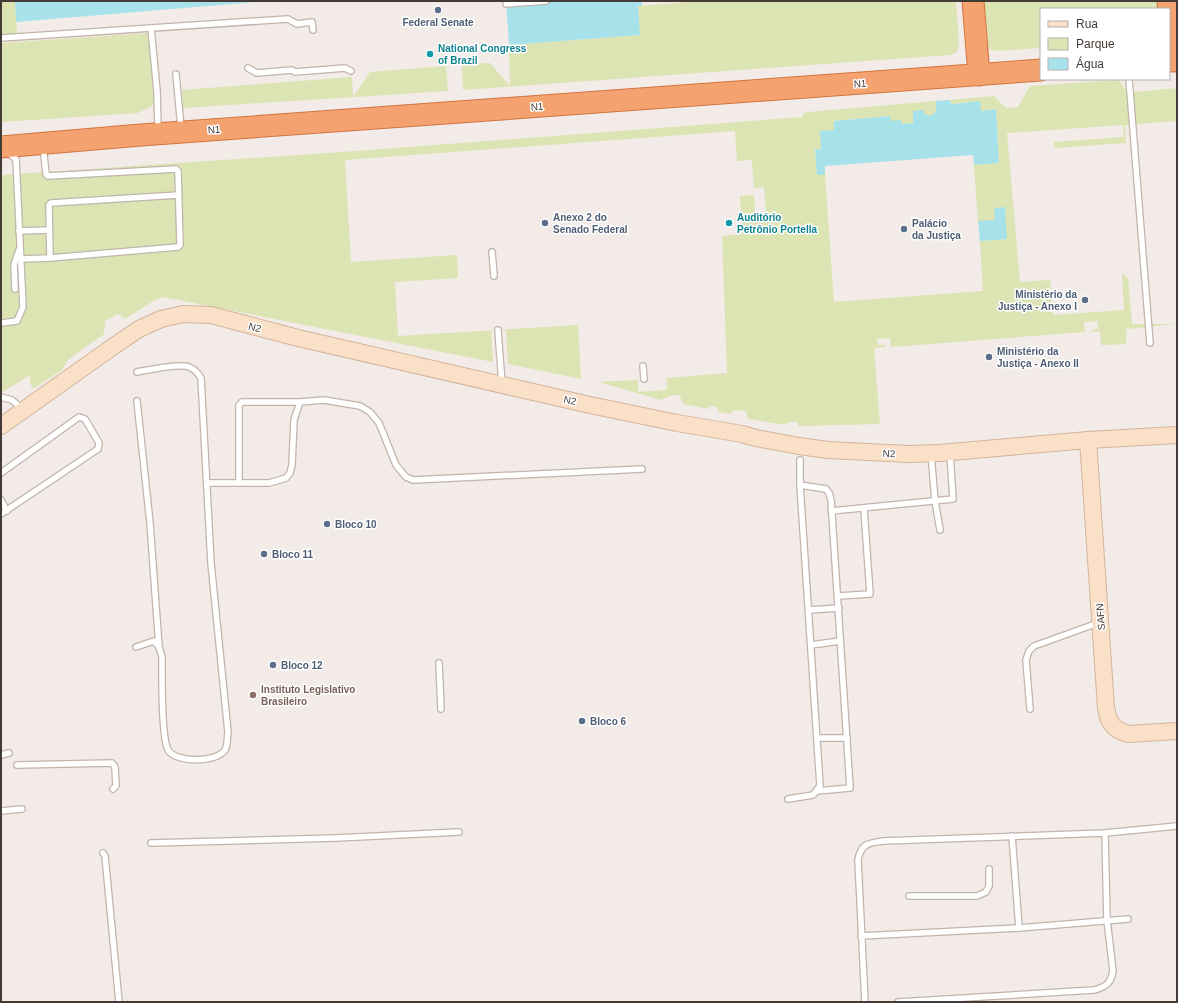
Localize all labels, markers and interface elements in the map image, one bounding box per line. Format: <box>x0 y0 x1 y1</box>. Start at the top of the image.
marker: Federal Senate <box>433 5 443 15</box>
legend <box>1040 8 1170 80</box>
place label: Federal Senate <box>402 17 474 28</box>
text: Rua <box>1076 17 1098 31</box>
text: Parque <box>1076 37 1115 51</box>
place label: National Congress of Brazil <box>438 43 527 66</box>
marker: National Congress of Brazil <box>425 49 435 59</box>
text: Água <box>1076 56 1104 71</box>
street label: N1 <box>853 78 867 89</box>
street label: N1 <box>530 101 544 112</box>
street label: N1 <box>207 124 221 135</box>
place label: Anexo 2 do Senado Federal <box>553 212 628 235</box>
place label: Auditório Petrônio Portella <box>737 212 817 235</box>
marker: Anexo 2 do Senado Federal <box>540 218 550 228</box>
marker: Auditório Petrônio Portella <box>724 218 734 228</box>
place label: Palácio da Justiça <box>912 218 961 241</box>
marker: Palácio da Justiça <box>899 224 909 234</box>
place label: Ministério da Justiça - Anexo I <box>998 289 1077 312</box>
marker: Ministério da Justiça - Anexo I <box>1080 295 1090 305</box>
street label: N2 <box>247 321 263 335</box>
place label: Ministério da Justiça - Anexo II <box>997 346 1079 369</box>
marker: Ministério da Justiça - Anexo II <box>984 352 994 362</box>
street label: N2 <box>562 394 578 407</box>
street label: N2 <box>882 448 896 459</box>
marker: Bloco 10 <box>322 519 332 529</box>
place label: Bloco 10 <box>335 519 377 530</box>
marker: Bloco 11 <box>259 549 269 559</box>
place label: Bloco 11 <box>272 549 314 560</box>
street label: SAFN <box>1094 603 1107 631</box>
marker: Bloco 12 <box>268 660 278 670</box>
place label: Bloco 12 <box>281 660 323 671</box>
place label: Instituto Legislativo Brasileiro <box>261 684 355 707</box>
marker: Instituto Legislativo Brasileiro <box>248 690 258 700</box>
marker: Bloco 6 <box>577 716 587 726</box>
place label: Bloco 6 <box>590 716 627 727</box>

